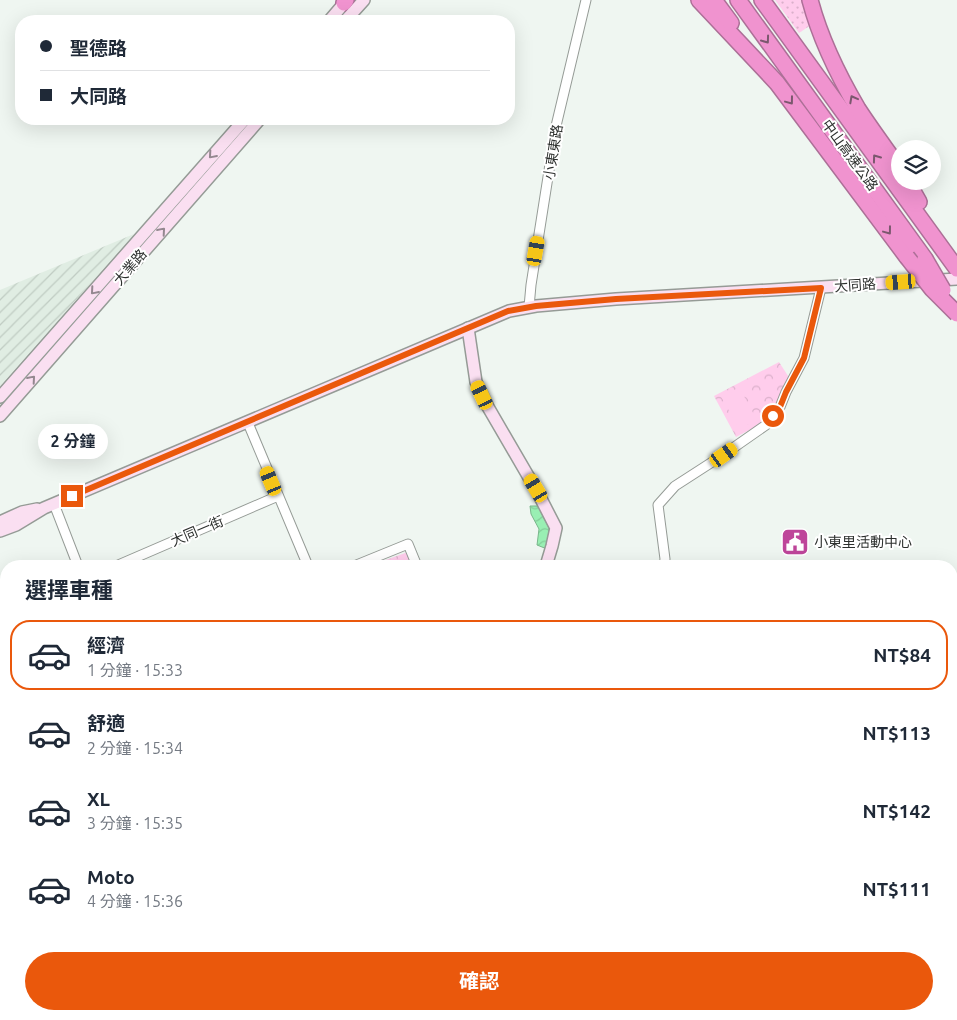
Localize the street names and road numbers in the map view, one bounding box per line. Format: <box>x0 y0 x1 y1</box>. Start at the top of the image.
street label: 中山高速公路 <box>819 116 881 194</box>
street label: 小東東路 <box>541 123 565 181</box>
street label: 大業路 <box>110 246 150 288</box>
street label: 大同路 <box>833 276 877 294</box>
street label: 大同一街 <box>168 513 226 549</box>

